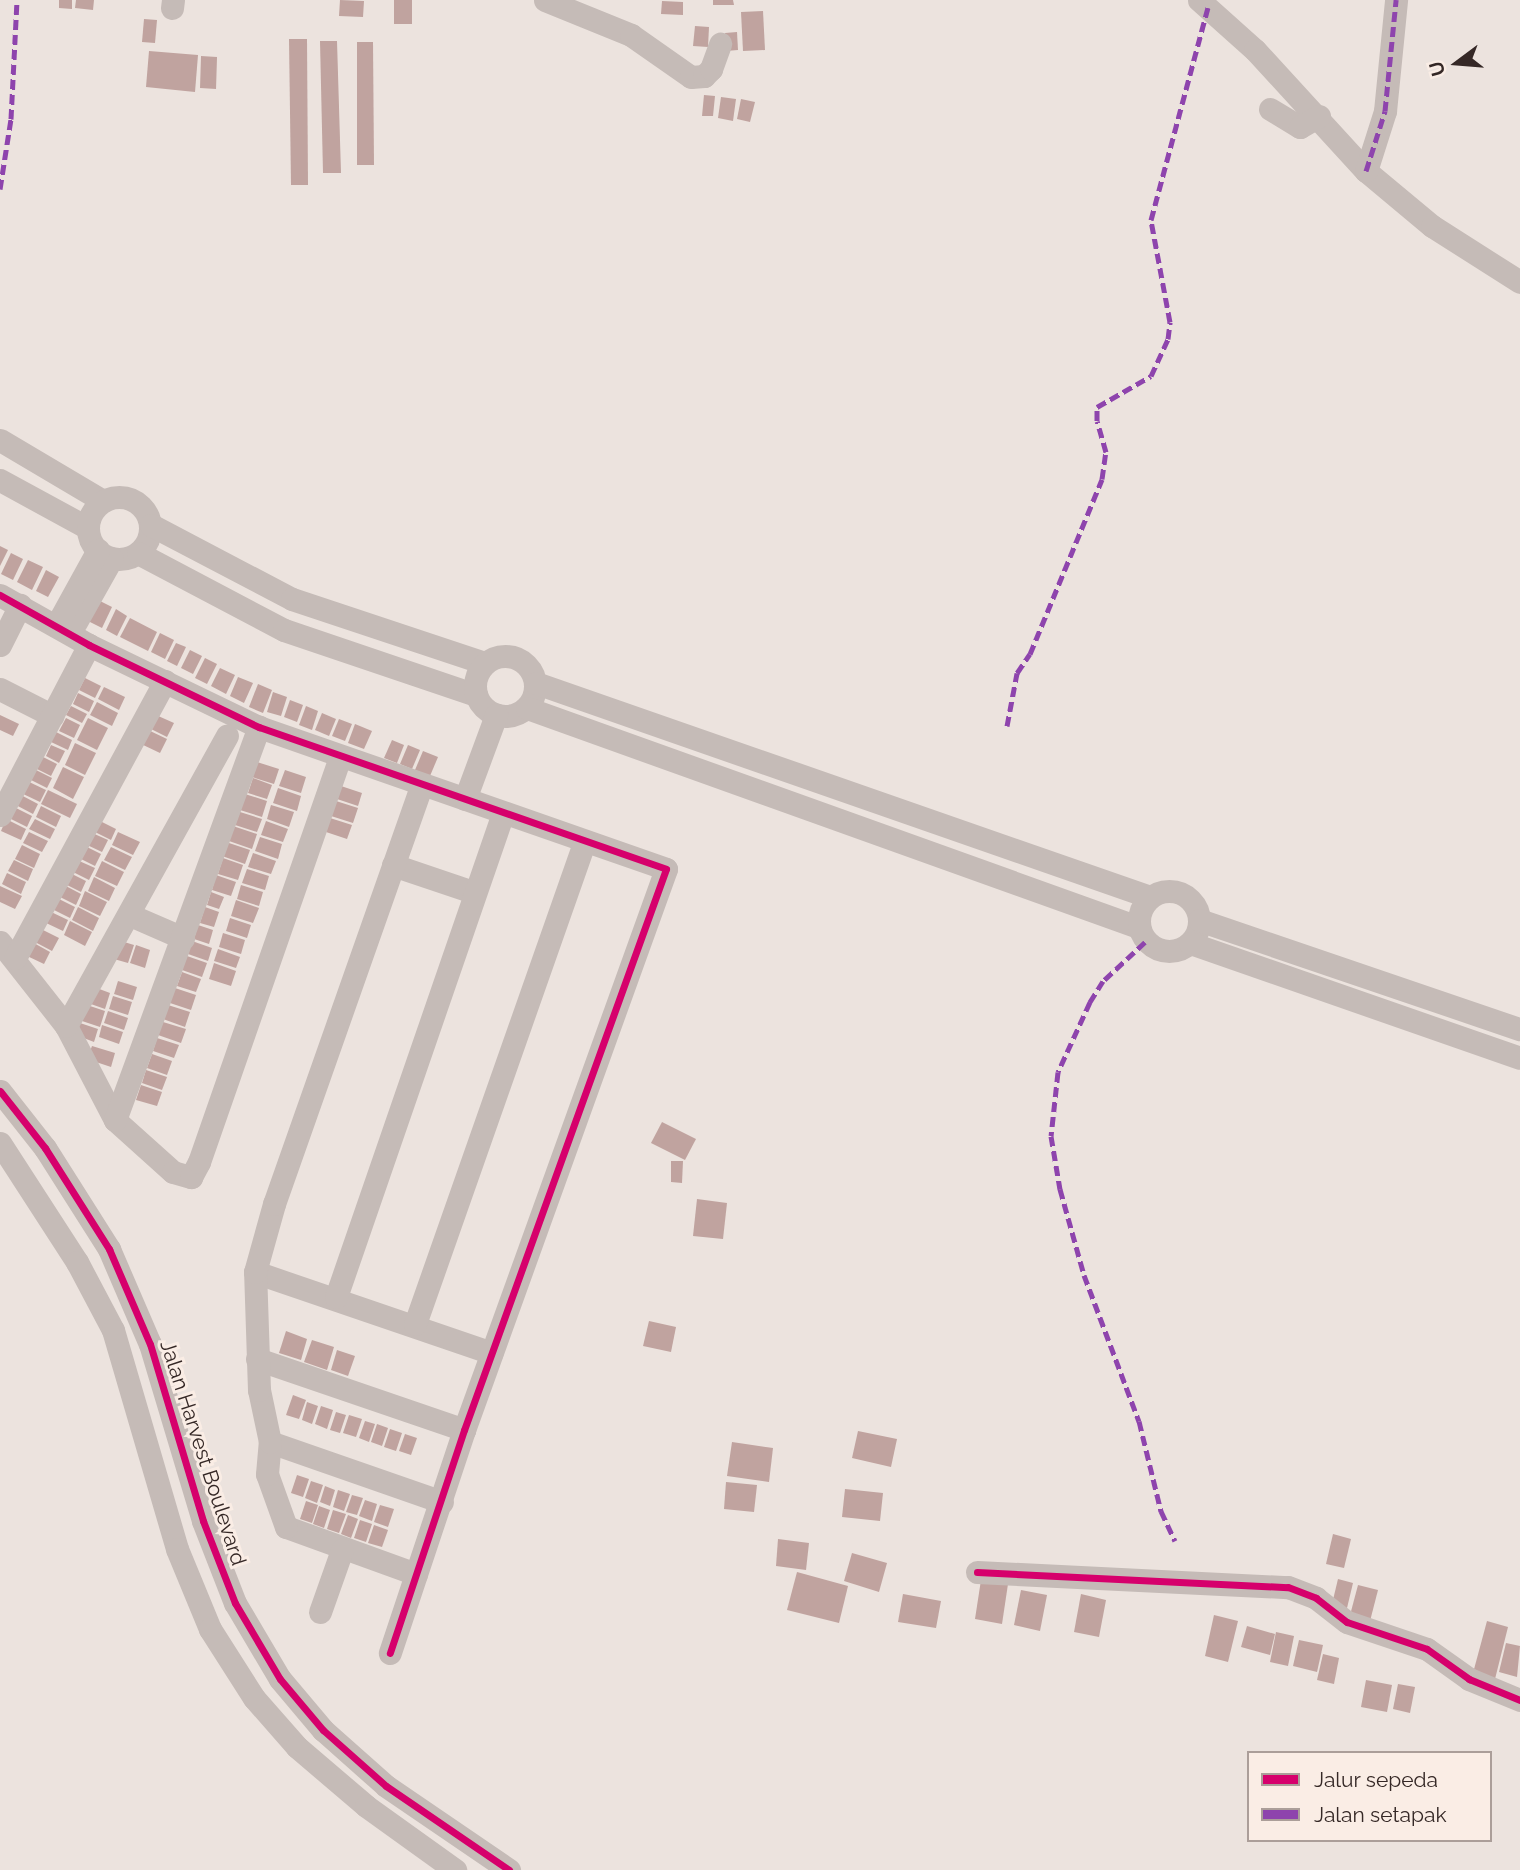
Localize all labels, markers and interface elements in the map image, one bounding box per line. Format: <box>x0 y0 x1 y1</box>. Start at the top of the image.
north arrow <box>1422 28 1492 98</box>
text: U <box>1424 59 1449 79</box>
street label: Jalan Harvest Boulevard <box>155 1337 251 1569</box>
legend <box>1247 1751 1492 1842</box>
text: Jalur sepeda <box>1314 1767 1438 1792</box>
text: Jalan setapak <box>1314 1802 1447 1827</box>

